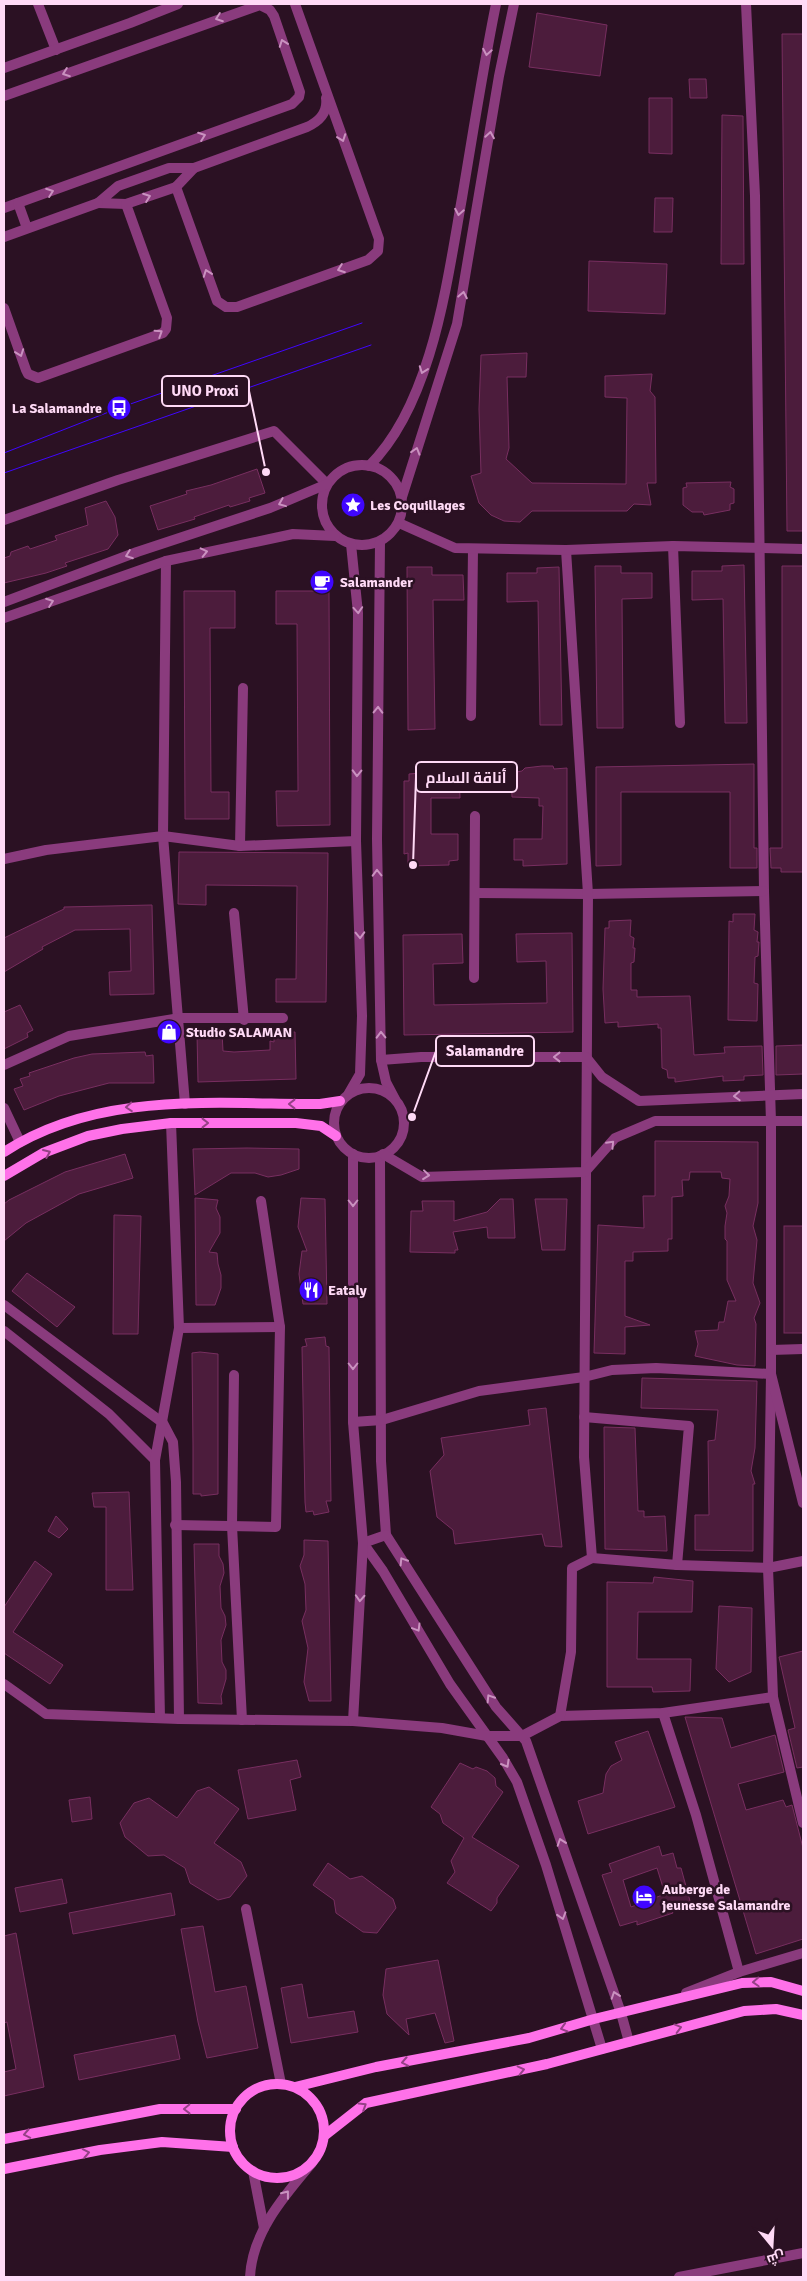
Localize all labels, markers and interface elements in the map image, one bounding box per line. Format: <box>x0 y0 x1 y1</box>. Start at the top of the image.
one-way arrow <box>215 12 224 22</box>
one-way arrow <box>279 39 289 48</box>
one-way arrow <box>483 47 493 56</box>
one-way arrow <box>62 67 71 77</box>
one-way arrow <box>484 131 495 139</box>
one-way arrow <box>198 132 206 142</box>
one-way arrow <box>336 133 346 141</box>
one-way arrow <box>45 188 53 198</box>
one-way arrow <box>142 193 151 203</box>
one-way arrow <box>455 207 465 216</box>
one-way arrow <box>337 263 346 273</box>
one-way arrow <box>203 269 213 278</box>
one-way arrow <box>457 291 468 300</box>
one-way arrow <box>154 330 163 340</box>
one-way arrow <box>14 349 24 357</box>
one-way arrow <box>419 365 429 374</box>
callout: UNO Proxi <box>162 376 249 406</box>
text: UNO Proxi <box>171 382 239 400</box>
bus stop icon: La Salamandre <box>106 395 132 421</box>
place label: La Salamandre <box>12 400 102 417</box>
one-way arrow <box>411 447 421 455</box>
place icon: Les Coquillages <box>340 492 366 518</box>
one-way arrow <box>278 496 287 507</box>
place label: Les Coquillages <box>370 497 465 514</box>
one-way arrow <box>200 547 209 558</box>
one-way arrow <box>125 549 133 559</box>
cafe icon: Salamander <box>309 569 335 595</box>
place label: Salamander <box>340 574 413 591</box>
one-way arrow <box>45 598 53 608</box>
one-way arrow <box>352 606 363 614</box>
one-way arrow <box>373 706 383 714</box>
callout: أناقة السلام <box>416 762 517 792</box>
text: أناقة السلام <box>426 768 507 788</box>
one-way arrow <box>352 769 362 777</box>
one-way arrow <box>372 869 382 876</box>
one-way arrow <box>354 931 365 939</box>
shop icon: Studio SALAMAN <box>156 1019 182 1045</box>
place label: Studio SALAMAN <box>186 1024 292 1041</box>
one-way arrow <box>376 1031 386 1039</box>
callout: Salamandre <box>436 1036 534 1066</box>
text: Salamandre <box>446 1042 524 1060</box>
one-way arrow <box>552 1052 560 1062</box>
one-way arrow <box>733 1091 741 1102</box>
one-way arrow <box>288 1099 296 1109</box>
one-way arrow <box>125 1102 133 1113</box>
one-way arrow <box>202 1118 209 1128</box>
one-way arrow <box>605 1140 614 1149</box>
one-way arrow <box>42 1148 51 1159</box>
one-way arrow <box>423 1170 431 1181</box>
one-way arrow <box>348 1200 358 1207</box>
restaurant icon: Eataly <box>298 1277 324 1303</box>
place label: Eataly <box>328 1282 367 1299</box>
one-way arrow <box>348 1362 358 1370</box>
one-way arrow <box>400 1557 409 1567</box>
one-way arrow <box>354 1594 365 1602</box>
one-way arrow <box>410 1623 420 1632</box>
one-way arrow <box>487 1695 496 1704</box>
one-way arrow <box>500 1758 510 1767</box>
one-way arrow <box>557 1838 567 1846</box>
place label: Auberge de jeunesse Salamandre <box>662 1881 791 1914</box>
hotel icon: Auberge de jeunesse Salamandre <box>631 1884 657 1910</box>
one-way arrow <box>556 1911 566 1920</box>
one-way arrow <box>752 1976 760 1987</box>
one-way arrow <box>611 1991 621 2000</box>
one-way arrow <box>561 2022 569 2032</box>
one-way arrow <box>673 2024 681 2034</box>
one-way arrow <box>401 2056 410 2066</box>
one-way arrow <box>516 2065 525 2076</box>
one-way arrow <box>358 2103 367 2113</box>
one-way arrow <box>183 2104 190 2114</box>
one-way arrow <box>22 2129 31 2139</box>
one-way arrow <box>82 2148 90 2159</box>
one-way arrow <box>280 2190 289 2200</box>
north arrow <box>747 2221 797 2271</box>
text: ش <box>765 2247 787 2269</box>

